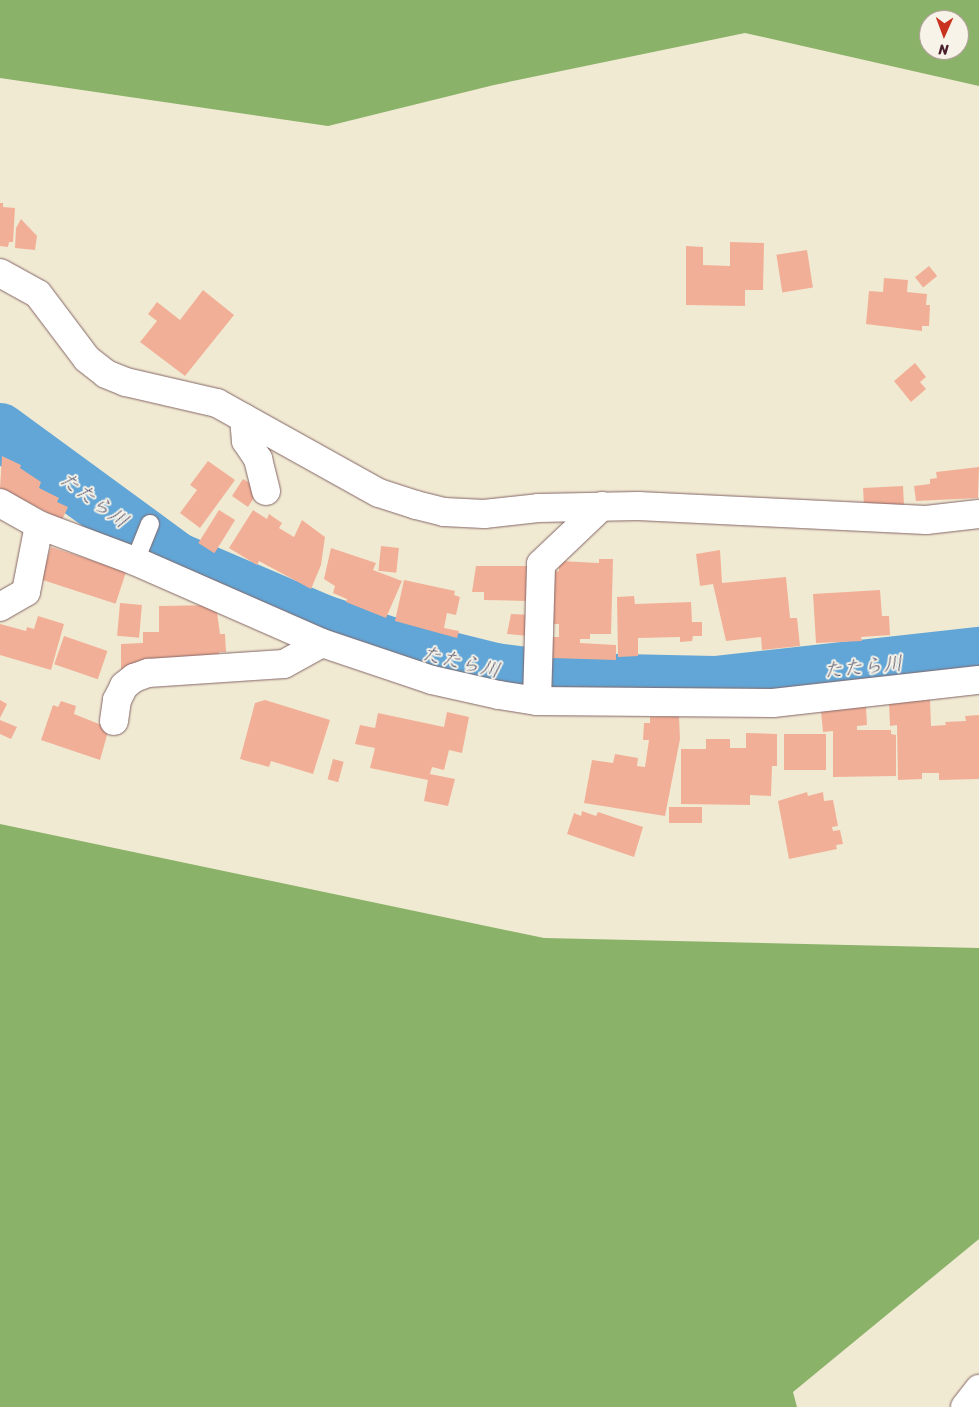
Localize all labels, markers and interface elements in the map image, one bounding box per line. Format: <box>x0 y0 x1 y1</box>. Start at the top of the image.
north arrow <box>919 10 969 60</box>
text: N <box>938 37 949 62</box>
water label: たたら川 <box>55 467 133 533</box>
water label: たたら川 <box>419 641 503 683</box>
water label: たたら川 <box>822 651 904 683</box>

